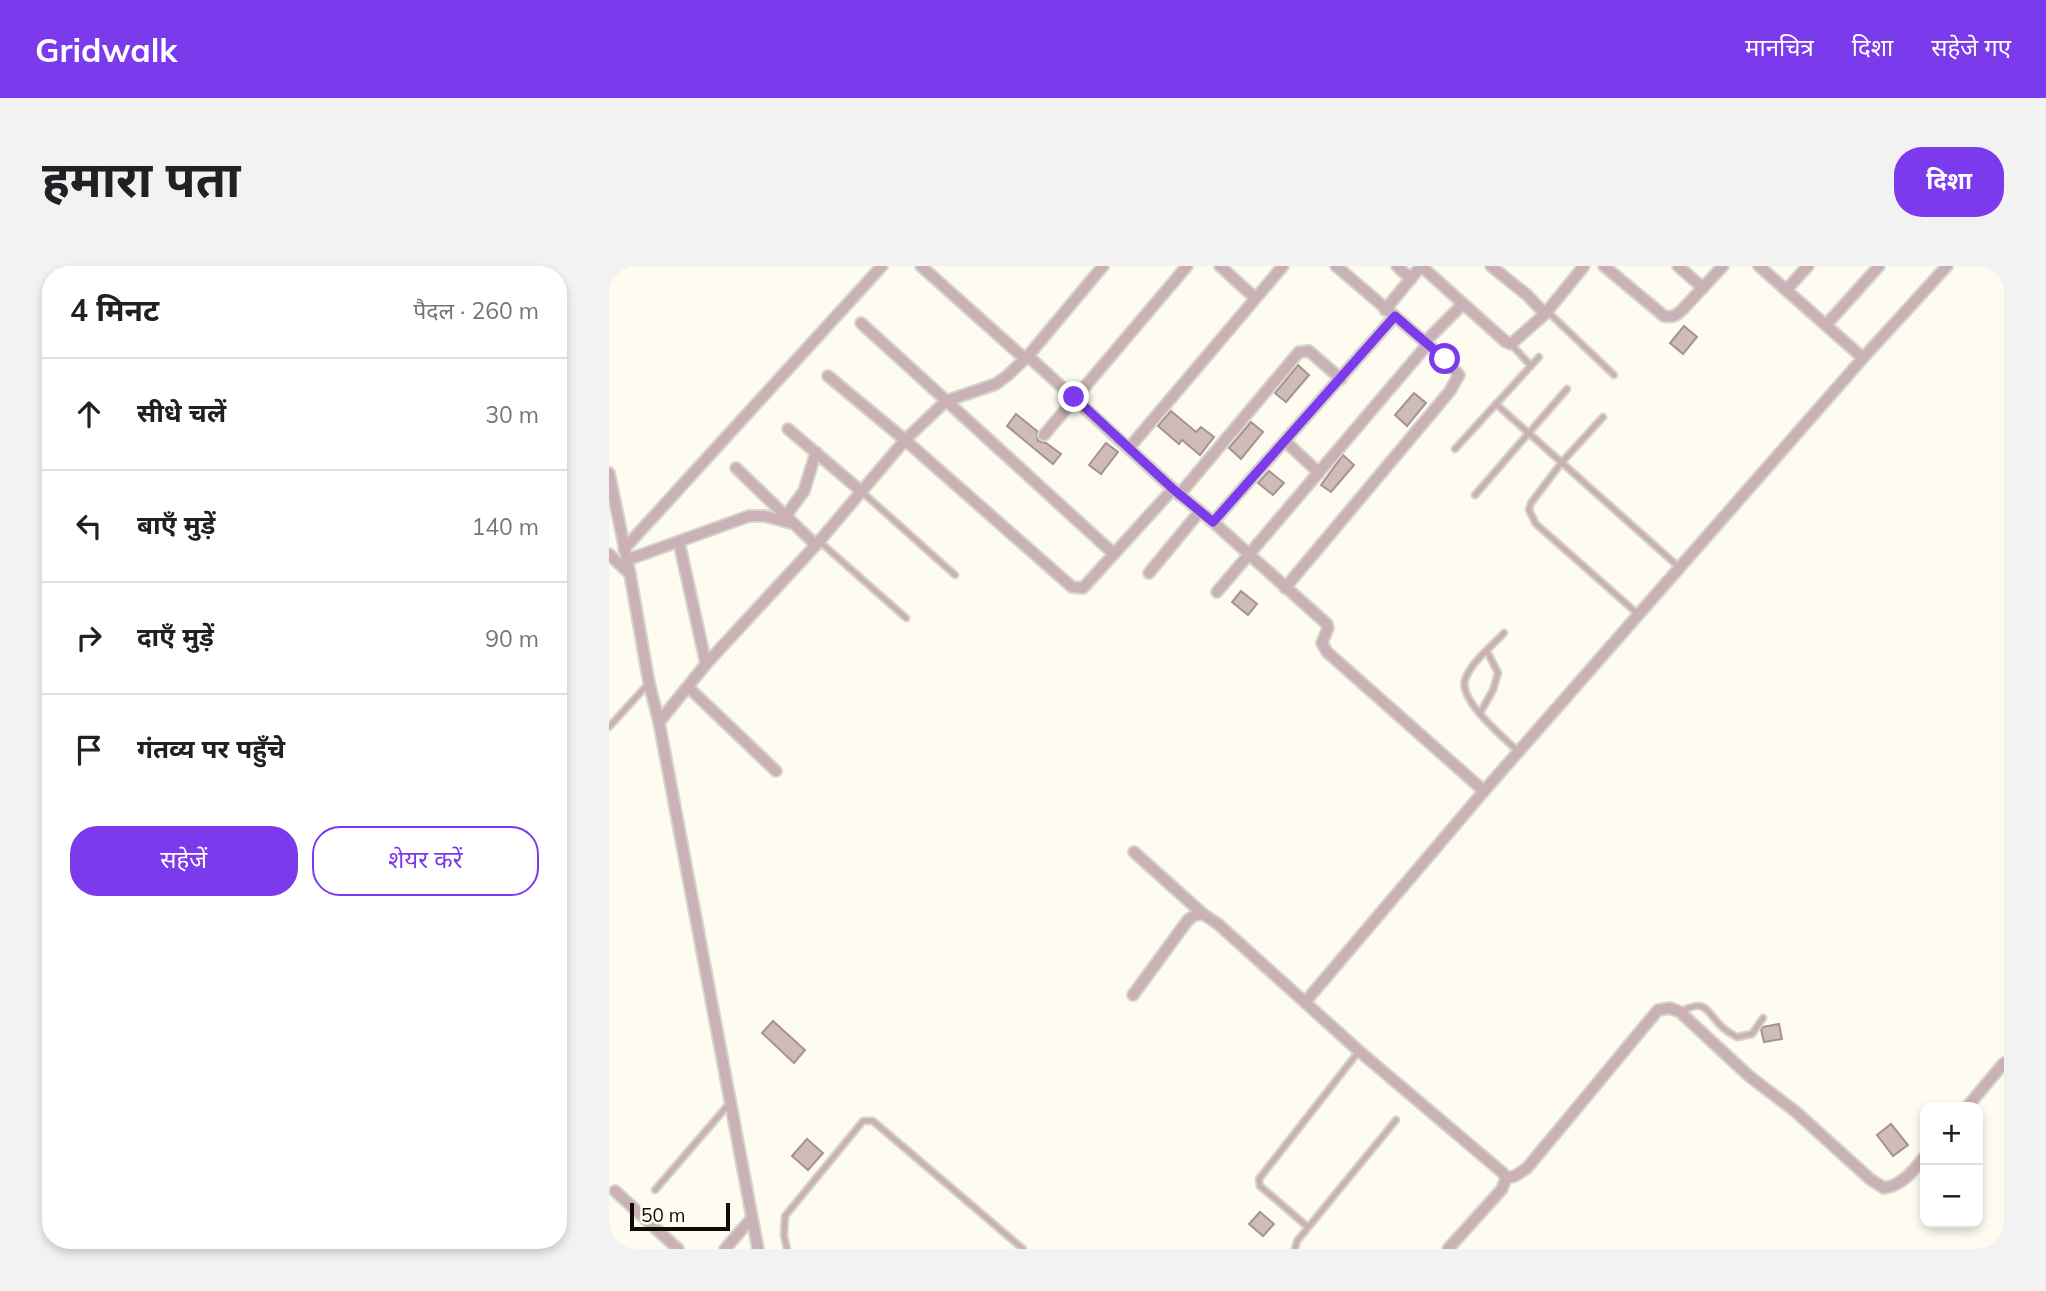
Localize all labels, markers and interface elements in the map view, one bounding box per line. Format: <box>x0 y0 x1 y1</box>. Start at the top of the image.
text: Gridwalk <box>35 29 178 70</box>
text: मानचित्र <box>1745 32 1814 62</box>
text: दिशा <box>1852 32 1893 62</box>
text: सहेजे गए <box>1931 32 2011 62</box>
button: दिशा <box>1894 147 2004 217</box>
text: हमारा पता <box>42 148 240 209</box>
text: 4 मिनट <box>70 291 159 329</box>
text: पैदल · 260 m <box>413 296 539 325</box>
route start <box>1429 343 1460 374</box>
route end <box>1058 381 1089 412</box>
icon: ahead <box>70 395 108 433</box>
text: सीधे चलें <box>137 396 226 429</box>
text: 30 m <box>485 400 539 429</box>
icon: left <box>70 507 108 545</box>
text: बाएँ मुड़ें <box>137 508 215 541</box>
text: 140 m <box>471 512 539 541</box>
icon: right <box>70 619 108 657</box>
text: दाएँ मुड़ें <box>137 620 214 653</box>
text: 90 m <box>485 624 539 653</box>
icon: arrive <box>70 731 108 769</box>
text: गंतव्य पर पहुँचे <box>137 732 285 765</box>
button: सहेजें <box>70 826 298 896</box>
button: शेयर करें <box>312 826 539 896</box>
map controls <box>1920 1102 1983 1228</box>
button: + <box>1920 1102 1983 1165</box>
button: − <box>1920 1165 1983 1228</box>
scale bar <box>630 1200 730 1232</box>
text: 50 m <box>641 1203 685 1227</box>

